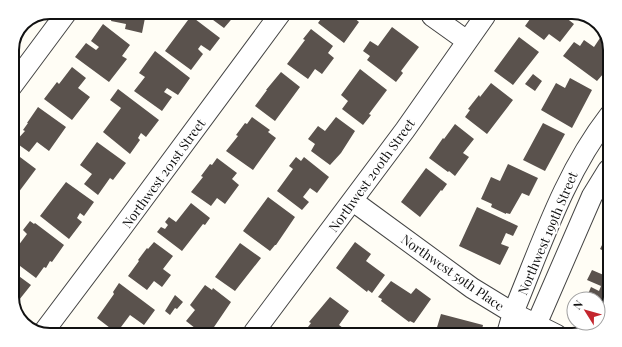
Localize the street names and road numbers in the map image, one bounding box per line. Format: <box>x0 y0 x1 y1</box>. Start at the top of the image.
street label: Northwest 201st Street <box>118 115 209 231</box>
street label: Northwest 200th Street <box>324 115 418 235</box>
street label: Northwest 199th Street <box>513 168 581 297</box>
street label: Northwest 59th Place <box>398 230 508 314</box>

